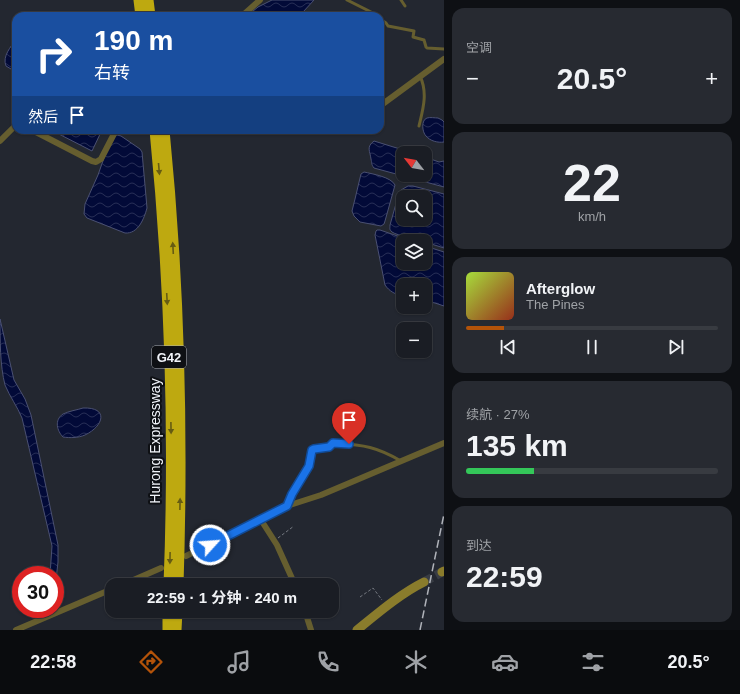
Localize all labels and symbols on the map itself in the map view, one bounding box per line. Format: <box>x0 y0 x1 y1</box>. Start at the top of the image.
north arrow <box>396 146 432 182</box>
one-way arrow <box>155 163 162 175</box>
one-way arrow <box>170 242 177 254</box>
one-way arrow <box>164 293 171 305</box>
road number: G42 <box>152 346 186 368</box>
street label: Hurong Expressway <box>147 378 163 504</box>
pin <box>332 403 366 444</box>
one-way arrow <box>168 422 174 435</box>
one-way arrow <box>177 497 183 510</box>
position arrow <box>189 524 231 566</box>
one-way arrow <box>167 552 173 565</box>
speed limit sign: 30 <box>12 566 64 618</box>

